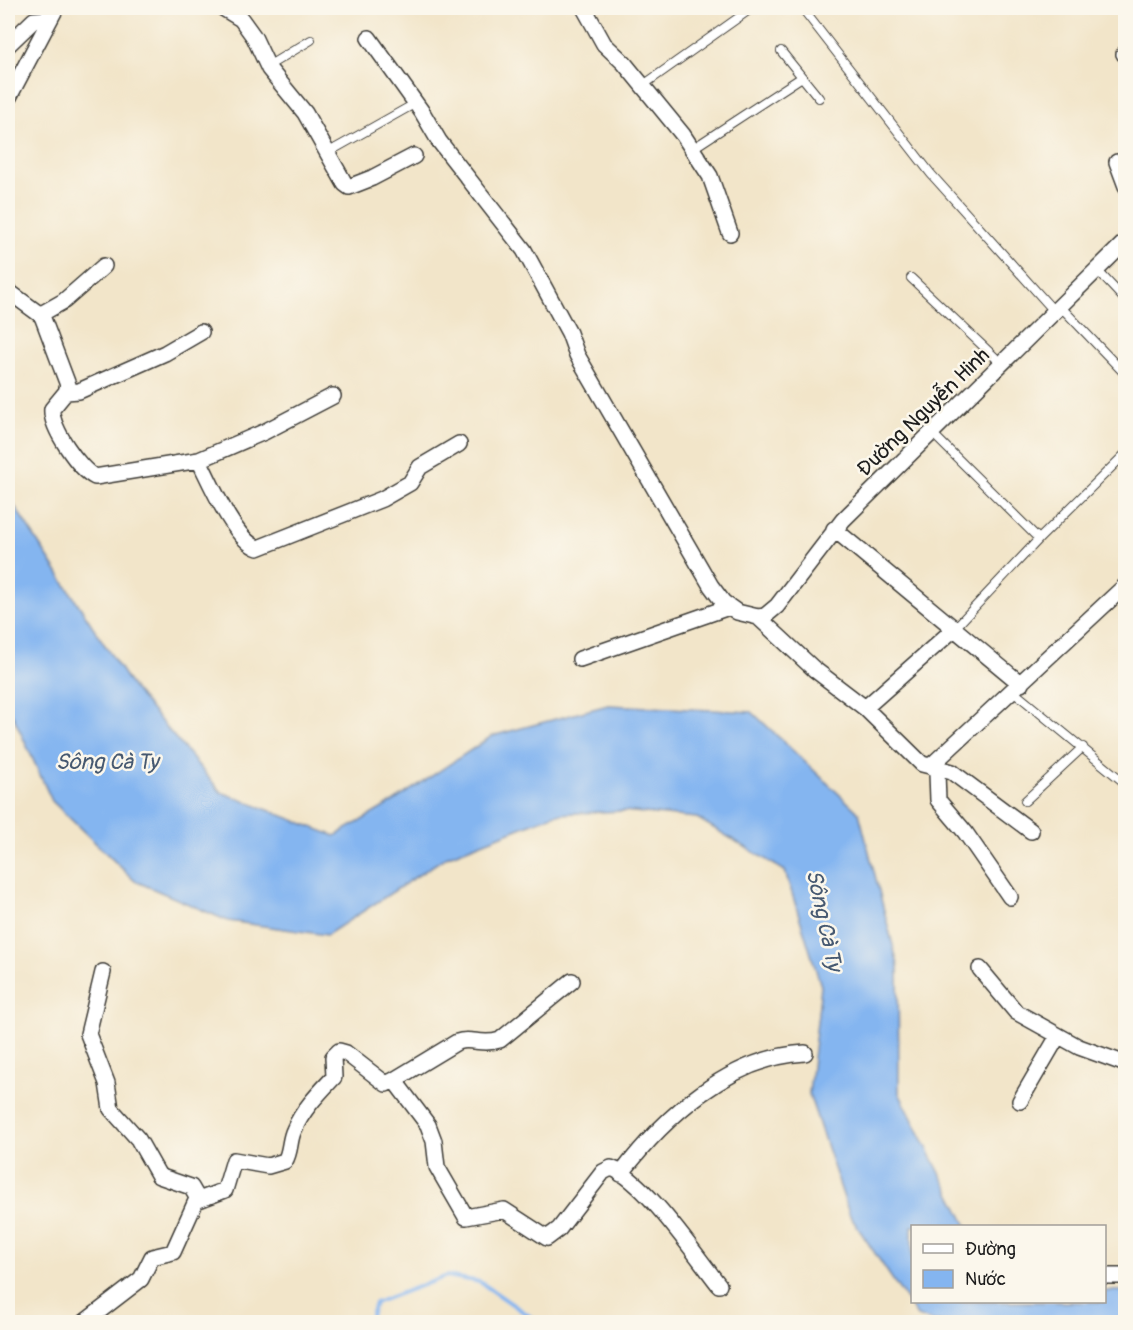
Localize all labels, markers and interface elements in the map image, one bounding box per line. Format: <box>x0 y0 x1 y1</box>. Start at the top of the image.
street label: Đường Nguyễn Hinh <box>851 342 995 483</box>
water label: Sông Cà Ty <box>56 748 161 776</box>
water label: Sông Cà Ty <box>800 867 849 976</box>
legend <box>911 1225 1106 1303</box>
text: Đường <box>965 1238 1016 1261</box>
text: Nước <box>965 1268 1006 1291</box>

